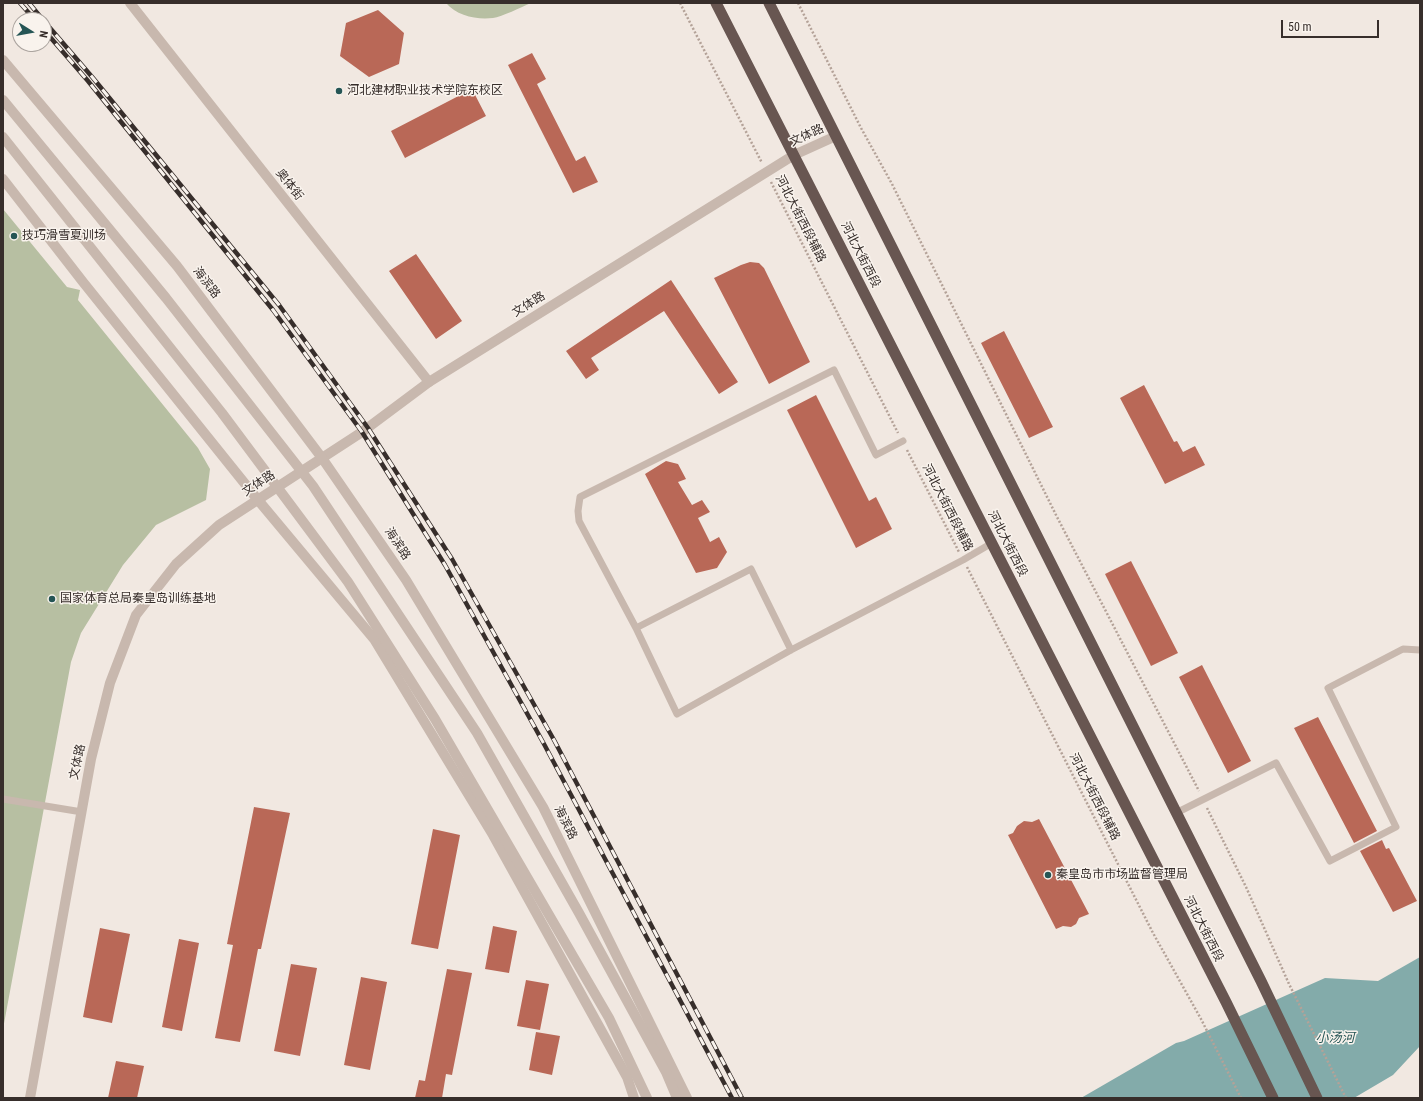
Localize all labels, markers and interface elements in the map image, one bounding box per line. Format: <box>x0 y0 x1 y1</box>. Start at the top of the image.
north arrow <box>12 12 52 52</box>
scale bar <box>1283 12 1381 38</box>
text: 50 m <box>1288 20 1312 34</box>
text: N <box>36 30 50 39</box>
place label: 河北建材职业技术学院东校区 <box>347 84 503 98</box>
marker: 河北建材职业技术学院东校区 <box>334 86 344 96</box>
street label: 文体路 <box>788 122 826 150</box>
street label: 奥体街 <box>272 166 306 204</box>
street label: 河北大街西段辅路 <box>772 173 828 265</box>
street label: 河北大街西段 <box>837 220 883 290</box>
place label: 技巧滑雪夏训场 <box>22 229 106 243</box>
marker: 技巧滑雪夏训场 <box>9 231 19 241</box>
street label: 海滨路 <box>189 264 223 302</box>
street label: 文体路 <box>510 289 548 321</box>
street label: 河北大街西段辅路 <box>919 462 975 554</box>
street label: 文体路 <box>240 468 278 500</box>
street label: 河北大街西段 <box>984 509 1030 579</box>
street label: 海滨路 <box>381 525 413 563</box>
place label: 国家体育总局秦皇岛训练基地 <box>60 592 216 606</box>
marker: 国家体育总局秦皇岛训练基地 <box>47 594 57 604</box>
street label: 文体路 <box>67 743 89 781</box>
street label: 河北大街西段辅路 <box>1066 751 1122 843</box>
street label: 海滨路 <box>550 804 580 842</box>
place label: 秦皇岛市市场监督管理局 <box>1056 868 1188 882</box>
marker: 秦皇岛市市场监督管理局 <box>1043 870 1053 880</box>
street label: 河北大街西段 <box>1180 894 1226 964</box>
water label: 小汤河 <box>1316 1031 1354 1047</box>

